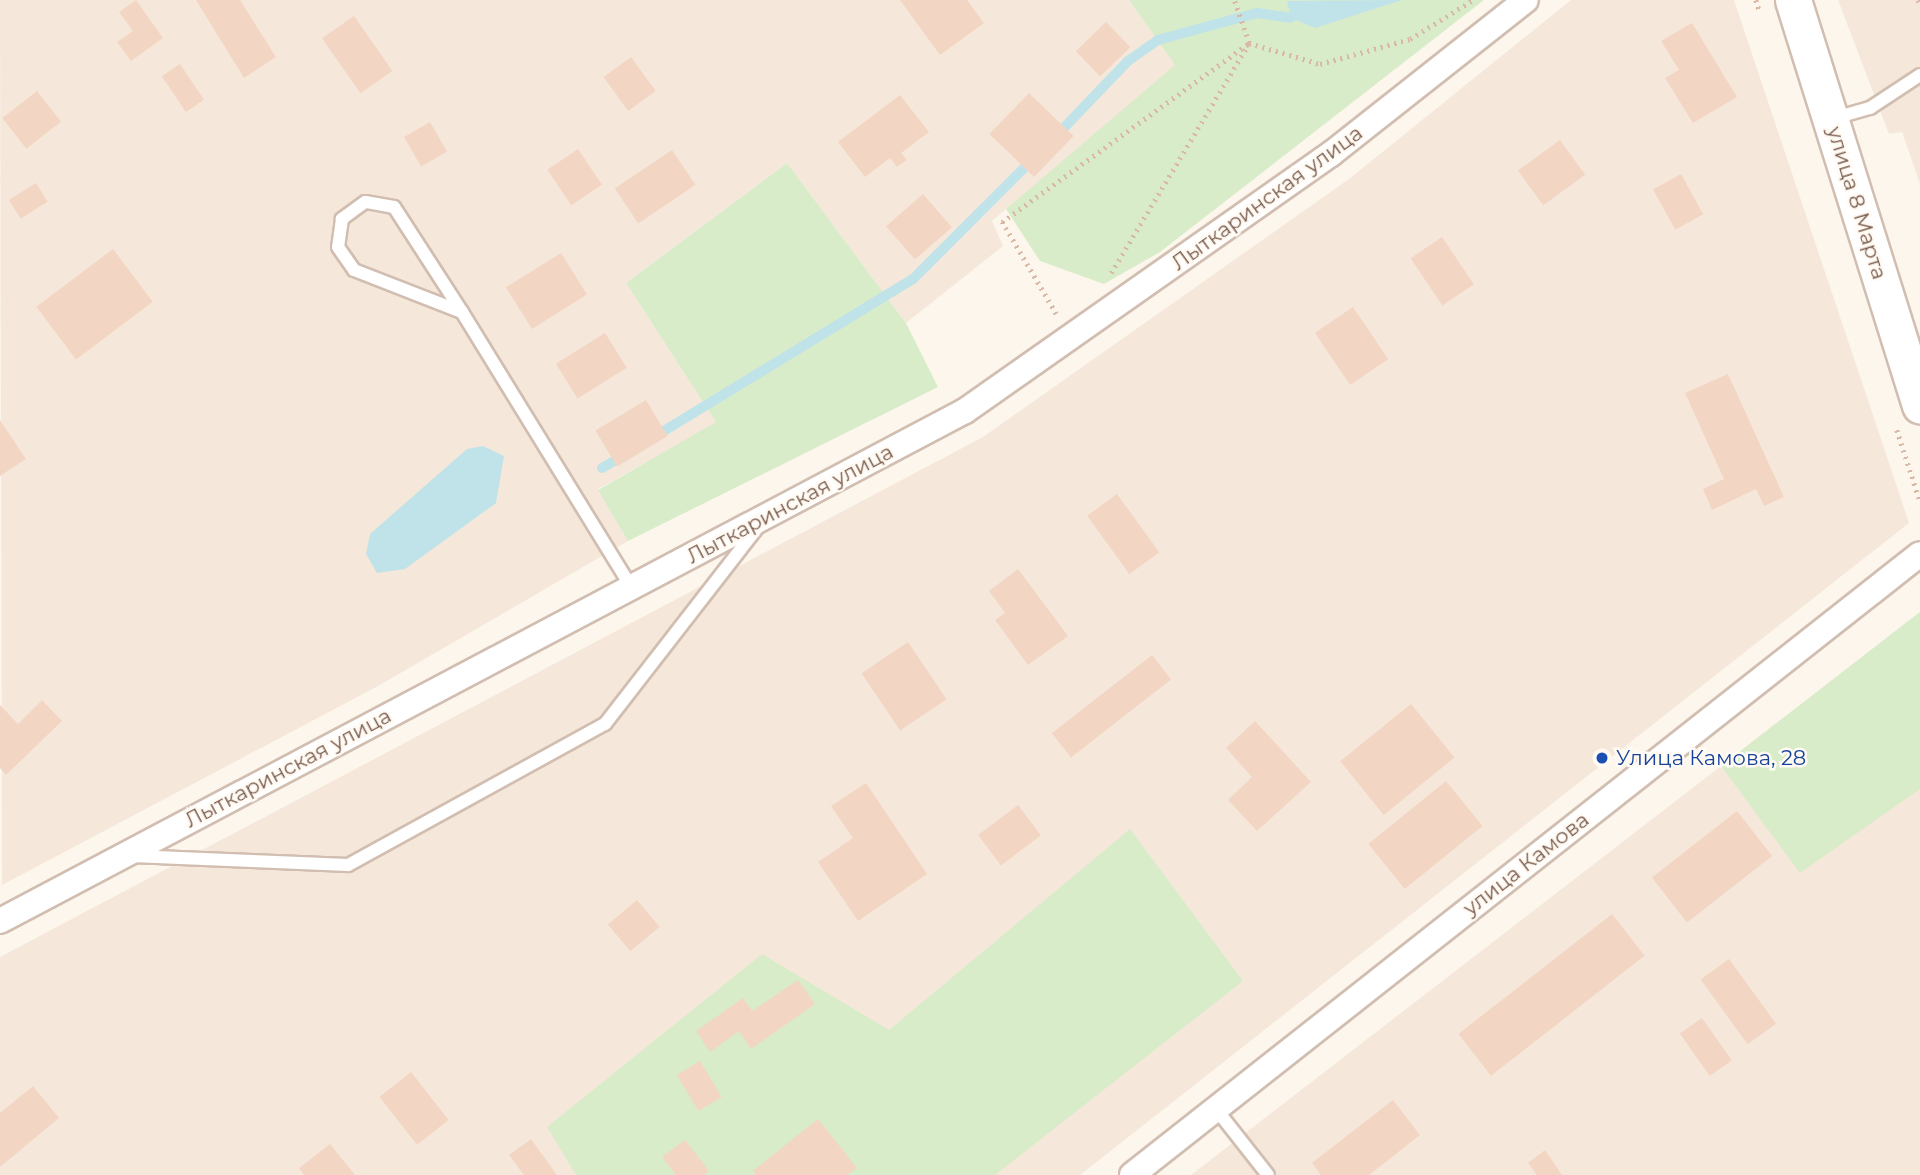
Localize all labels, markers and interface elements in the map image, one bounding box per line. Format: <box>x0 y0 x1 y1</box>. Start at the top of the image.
street label: Лыткаринская улица <box>1167 120 1367 276</box>
street label: улица 8 Марта <box>1822 123 1892 283</box>
street label: Лыткаринская улица <box>683 439 897 569</box>
street label: Лыткаринская улица <box>181 703 395 833</box>
place label: Улица Камова, 28 <box>1616 745 1806 771</box>
marker: Улица Камова, 28 <box>1594 750 1610 766</box>
street label: улица Камова <box>1458 807 1594 921</box>

